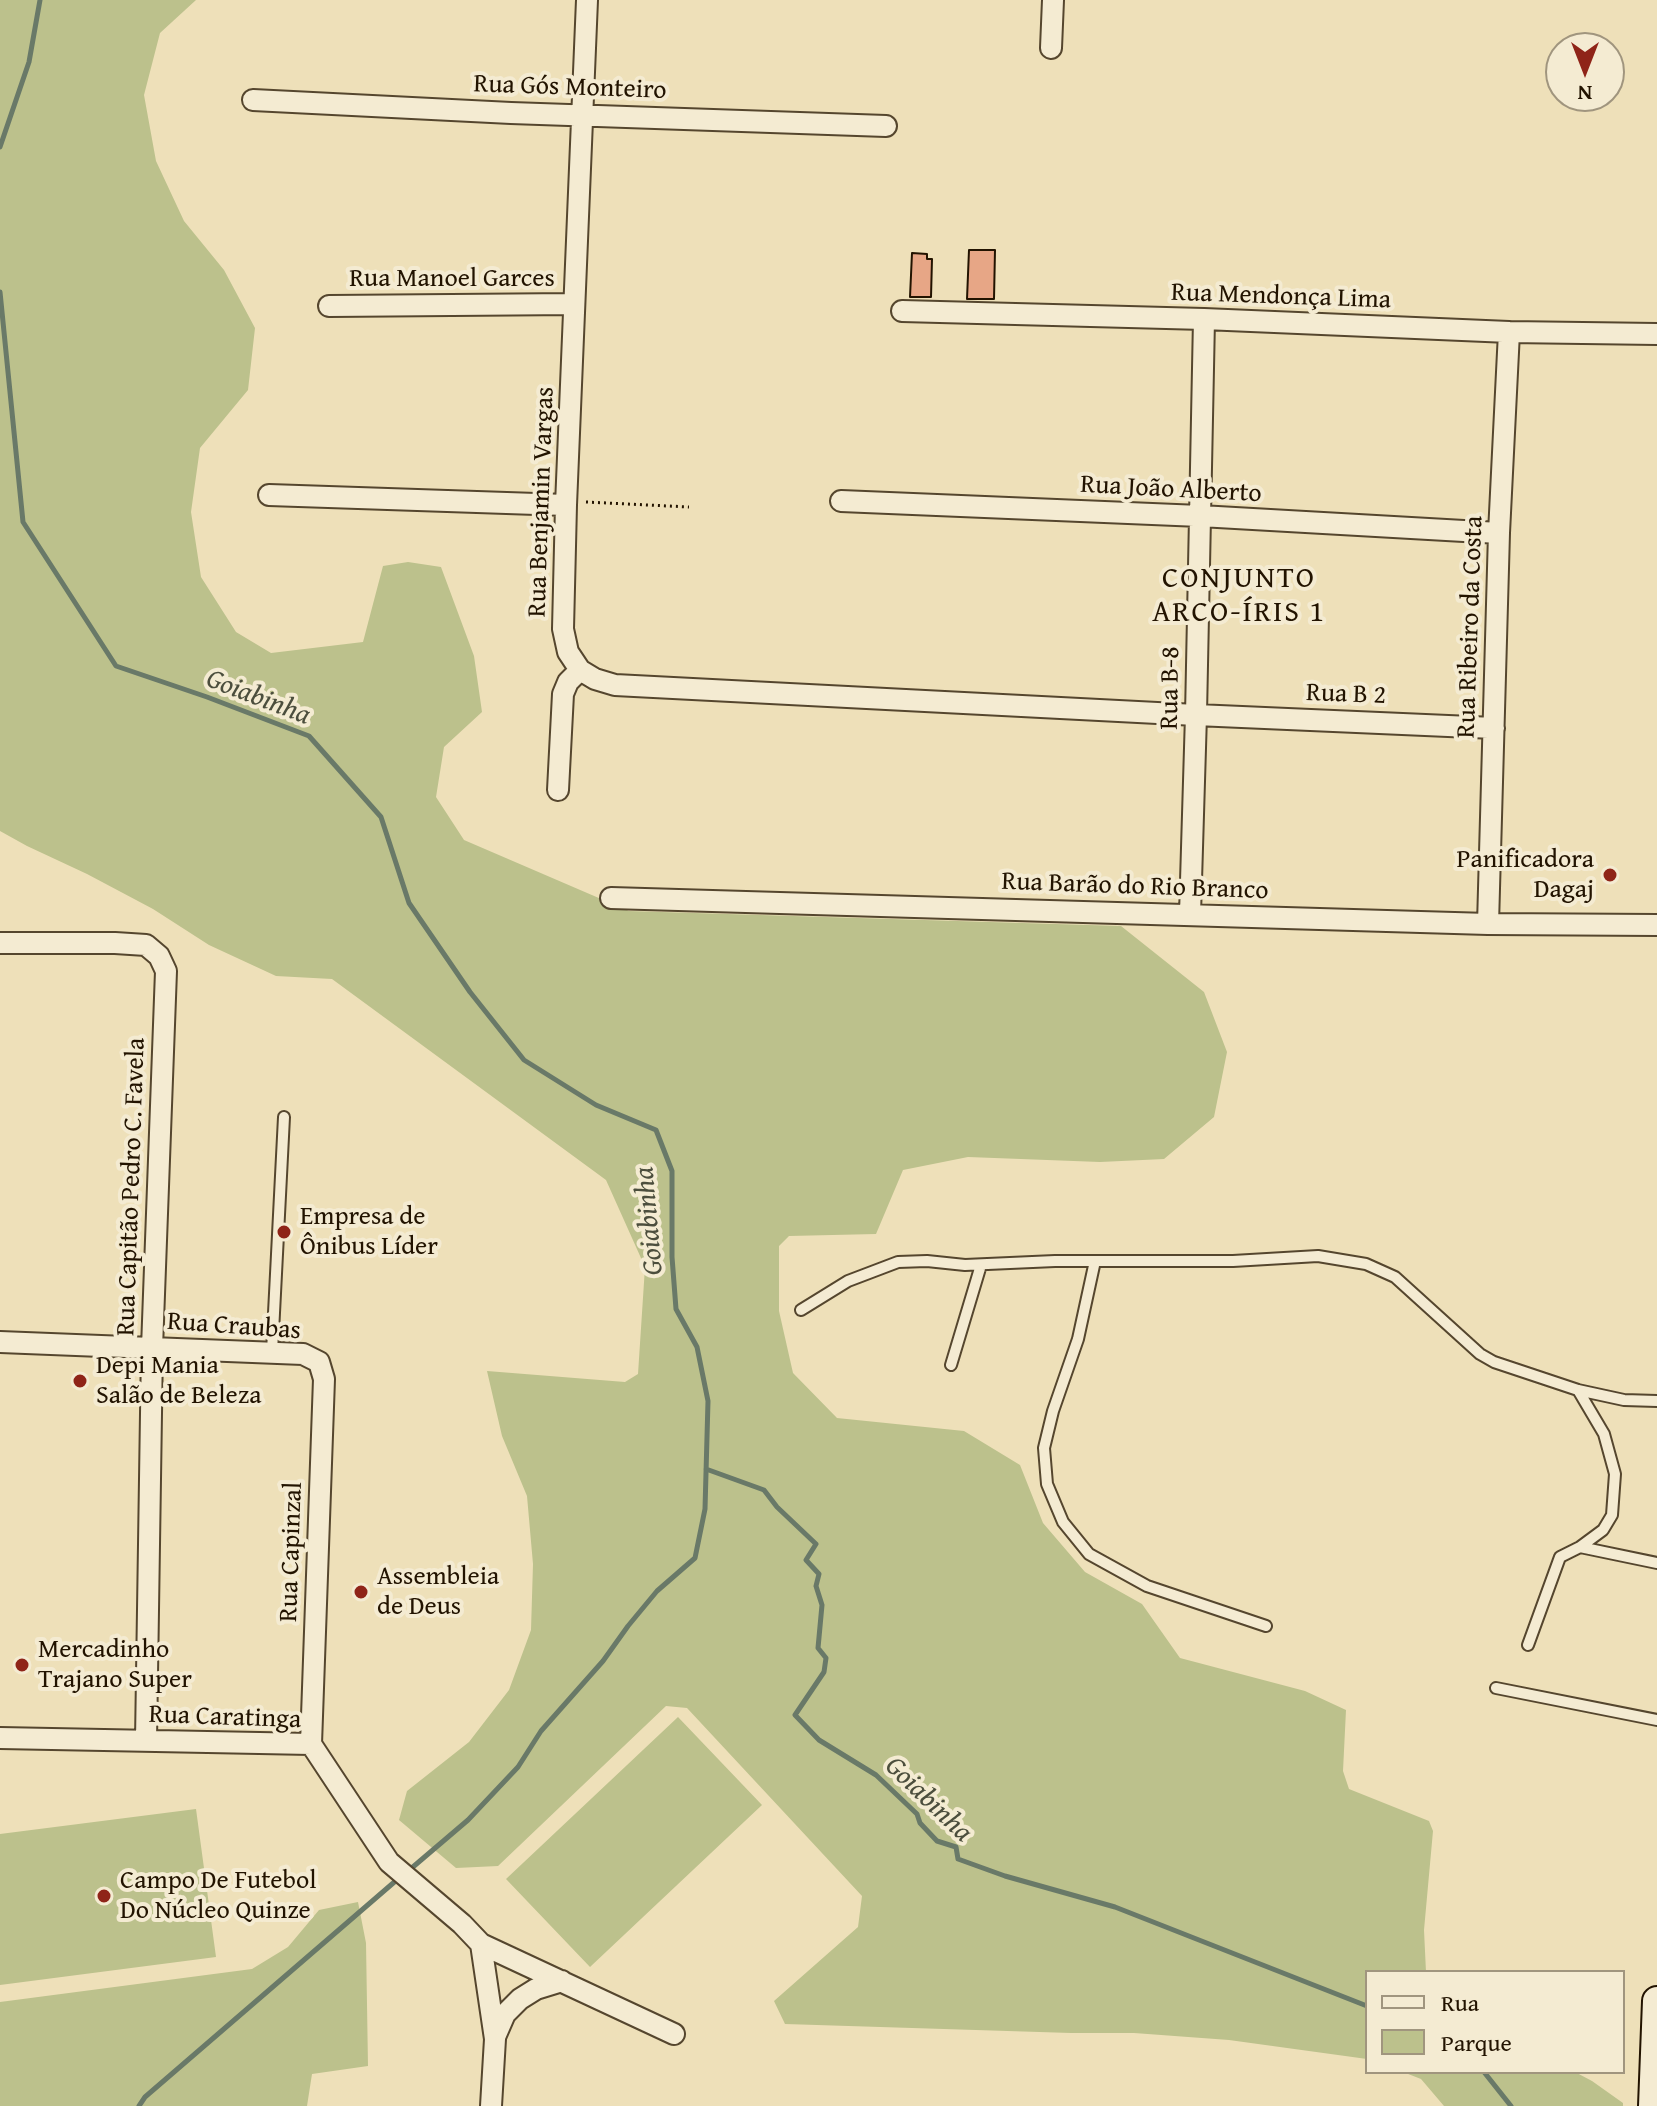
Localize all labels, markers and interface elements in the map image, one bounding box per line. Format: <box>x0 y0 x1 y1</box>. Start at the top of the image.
north arrow <box>1545 32 1625 112</box>
street label: Rua Gós Monteiro <box>473 69 667 107</box>
text: N <box>1578 78 1592 110</box>
street label: Rua Manoel Garces <box>349 263 555 295</box>
street label: Rua Mendonça Lima <box>1171 278 1391 316</box>
street label: Rua Benjamin Vargas <box>522 386 562 618</box>
street label: Rua João Alberto <box>1079 470 1263 510</box>
street label: Rua Ribeiro da Costa <box>1452 515 1490 739</box>
district label: CONJUNTO ARCO-ÍRIS 1 <box>1152 561 1326 632</box>
street label: Rua B-8 <box>1155 646 1187 730</box>
water label: Goiabinha <box>201 663 315 733</box>
street label: Rua B 2 <box>1305 678 1387 712</box>
place label: Panificadora Dagaj <box>1456 844 1594 906</box>
marker: Panificadora Dagaj <box>1601 866 1619 884</box>
street label: Rua Barão do Rio Branco <box>1001 867 1269 907</box>
street label: Rua Capitão Pedro C. Favela <box>111 1037 153 1337</box>
water label: Goiabinha <box>629 1165 671 1277</box>
place label: Empresa de Ônibus Líder <box>300 1201 438 1262</box>
marker: Empresa de Ônibus Líder <box>275 1223 293 1241</box>
street label: Rua Craubas <box>166 1307 302 1347</box>
place label: Depi Mania Salão de Beleza <box>96 1350 261 1412</box>
marker: Depi Mania Salão de Beleza <box>71 1372 89 1390</box>
street label: Rua Capinzal <box>274 1481 310 1623</box>
place label: Assembleia de Deus <box>377 1561 499 1622</box>
marker: Assembleia de Deus <box>352 1583 370 1601</box>
place label: Mercadinho Trajano Super <box>38 1634 192 1696</box>
marker: Mercadinho Trajano Super <box>13 1656 31 1674</box>
street label: Rua Caratinga <box>148 1700 302 1736</box>
water label: Goiabinha <box>877 1750 979 1850</box>
place label: Campo De Futebol Do Núcleo Quinze <box>120 1865 317 1926</box>
marker: Campo De Futebol Do Núcleo Quinze <box>95 1887 113 1905</box>
legend <box>1365 1970 1625 2074</box>
text: Rua <box>1441 1985 1479 2020</box>
text: Parque <box>1441 2025 1512 2060</box>

